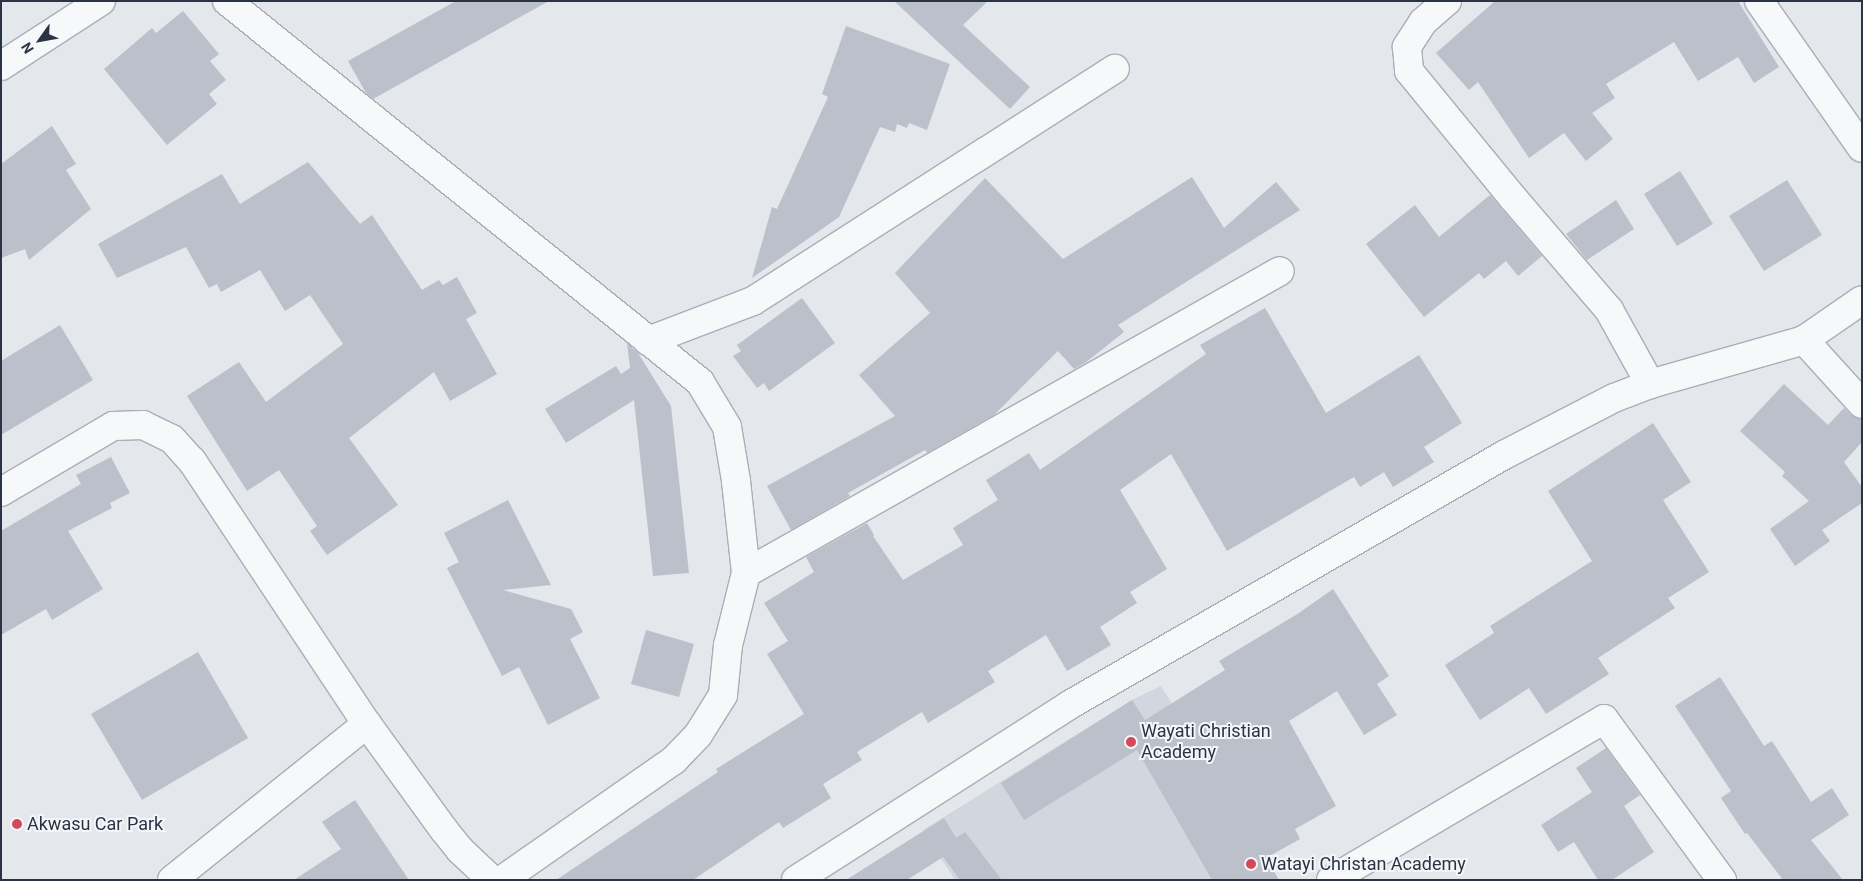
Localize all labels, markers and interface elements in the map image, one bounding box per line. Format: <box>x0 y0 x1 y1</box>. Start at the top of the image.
north arrow <box>15 15 65 65</box>
text: N <box>18 40 37 56</box>
place label: Wayati Christian Academy <box>1141 721 1271 764</box>
marker: Wayati Christian Academy <box>1125 736 1137 748</box>
place label: Akwasu Car Park <box>27 813 163 835</box>
marker: Akwasu Car Park <box>11 818 23 830</box>
place label: Watayi Christan Academy <box>1261 853 1466 875</box>
marker: Watayi Christan Academy <box>1245 858 1257 870</box>

